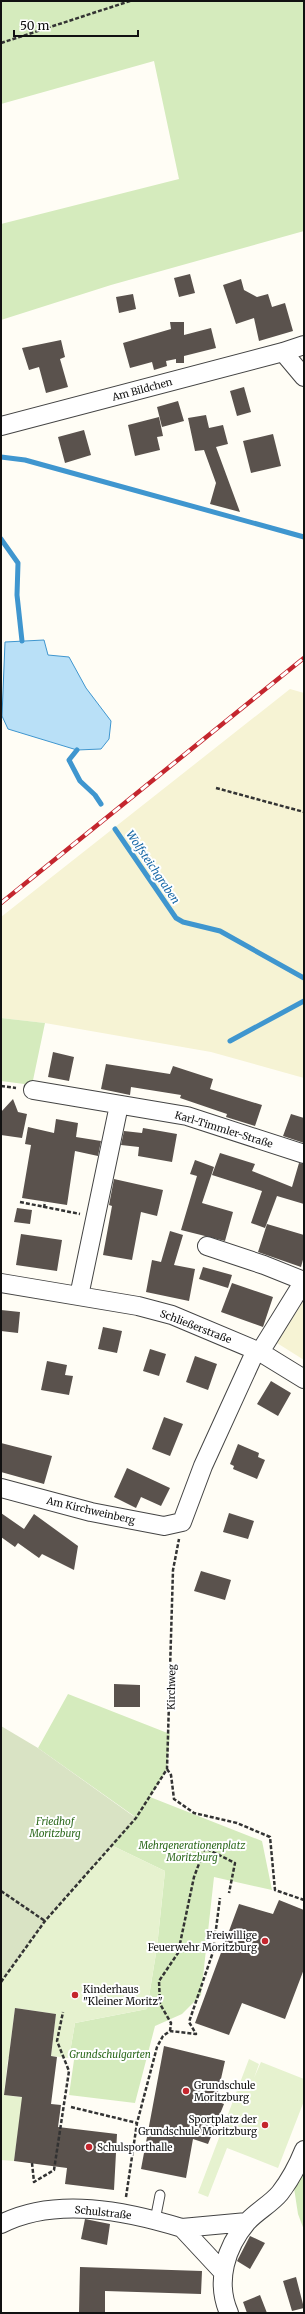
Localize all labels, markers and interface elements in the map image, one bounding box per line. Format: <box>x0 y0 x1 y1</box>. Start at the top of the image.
scale bar <box>14 12 138 38</box>
text: 50 m <box>20 18 49 33</box>
street label: Am Bildchen <box>110 375 174 404</box>
water label: Wolfsteichgraben <box>123 827 183 907</box>
street label: Karl-Timmler-Straße <box>173 1108 274 1151</box>
street label: Schließerstraße <box>158 1307 234 1346</box>
street label: Am Kirchweinberg <box>44 1494 136 1527</box>
street label: Kirchweg <box>165 1664 178 1710</box>
park label: Friedhof Moritzburg <box>28 1815 81 1840</box>
park label: Mehrgenerationenplatz Moritzburg <box>138 1839 246 1864</box>
place label: Freiwillige Feuerwehr Moritzburg <box>148 1929 257 1954</box>
marker: Freiwillige Feuerwehr Moritzburg <box>260 1936 270 1946</box>
place label: Kinderhaus "Kleiner Moritz" <box>83 1983 163 2008</box>
marker: Kinderhaus "Kleiner Moritz" <box>70 1990 80 2000</box>
park label: Grundschulgarten <box>69 2048 151 2061</box>
place label: Grundschule Moritzburg <box>194 2079 255 2104</box>
marker: Grundschule Moritzburg <box>181 2086 191 2096</box>
place label: Sportplatz der Grundschule Moritzburg <box>138 2113 257 2138</box>
marker: Sportplatz der Grundschule Moritzburg <box>260 2120 270 2130</box>
place label: Schulsporthalle <box>97 2141 173 2154</box>
marker: Schulsporthalle <box>84 2142 94 2152</box>
street label: Schulstraße <box>74 2203 132 2222</box>

